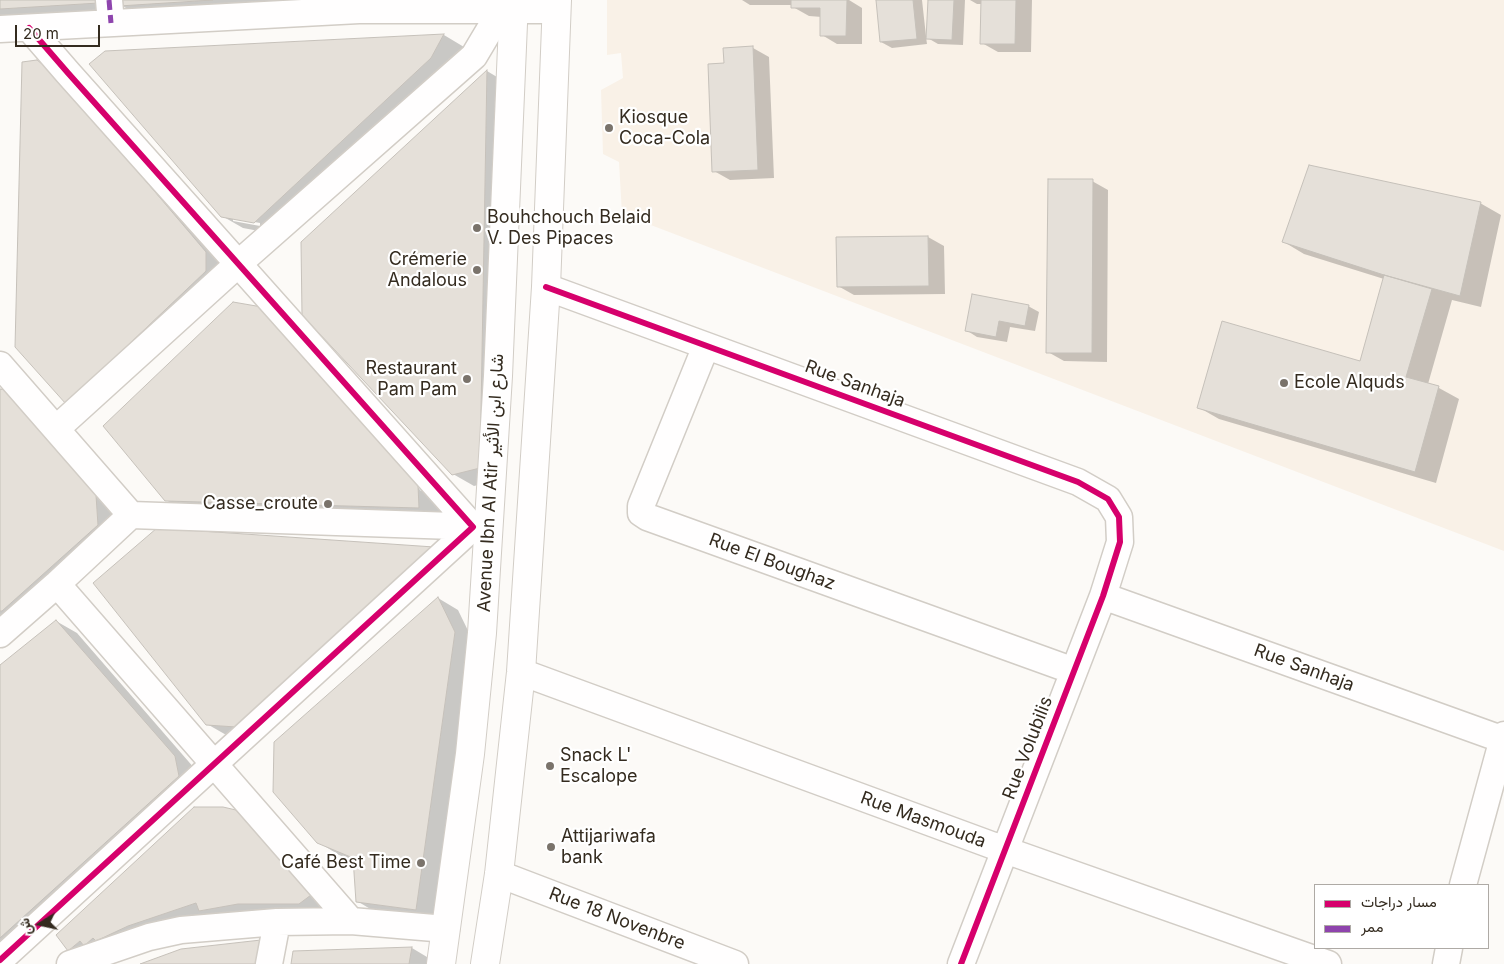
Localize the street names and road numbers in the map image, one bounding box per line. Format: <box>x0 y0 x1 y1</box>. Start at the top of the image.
street label: Avenue Ibn Al Atir شارع ابن الأثير <box>473 353 509 613</box>
street label: Rue Sanhaja <box>802 356 908 412</box>
street label: Rue El Boughaz <box>706 529 838 595</box>
street label: Rue Sanhaja <box>1251 640 1357 696</box>
street label: Rue Volubilis <box>998 693 1058 803</box>
street label: Rue Masmouda <box>857 787 989 853</box>
street label: Rue 18 Novenbre <box>546 883 688 955</box>

